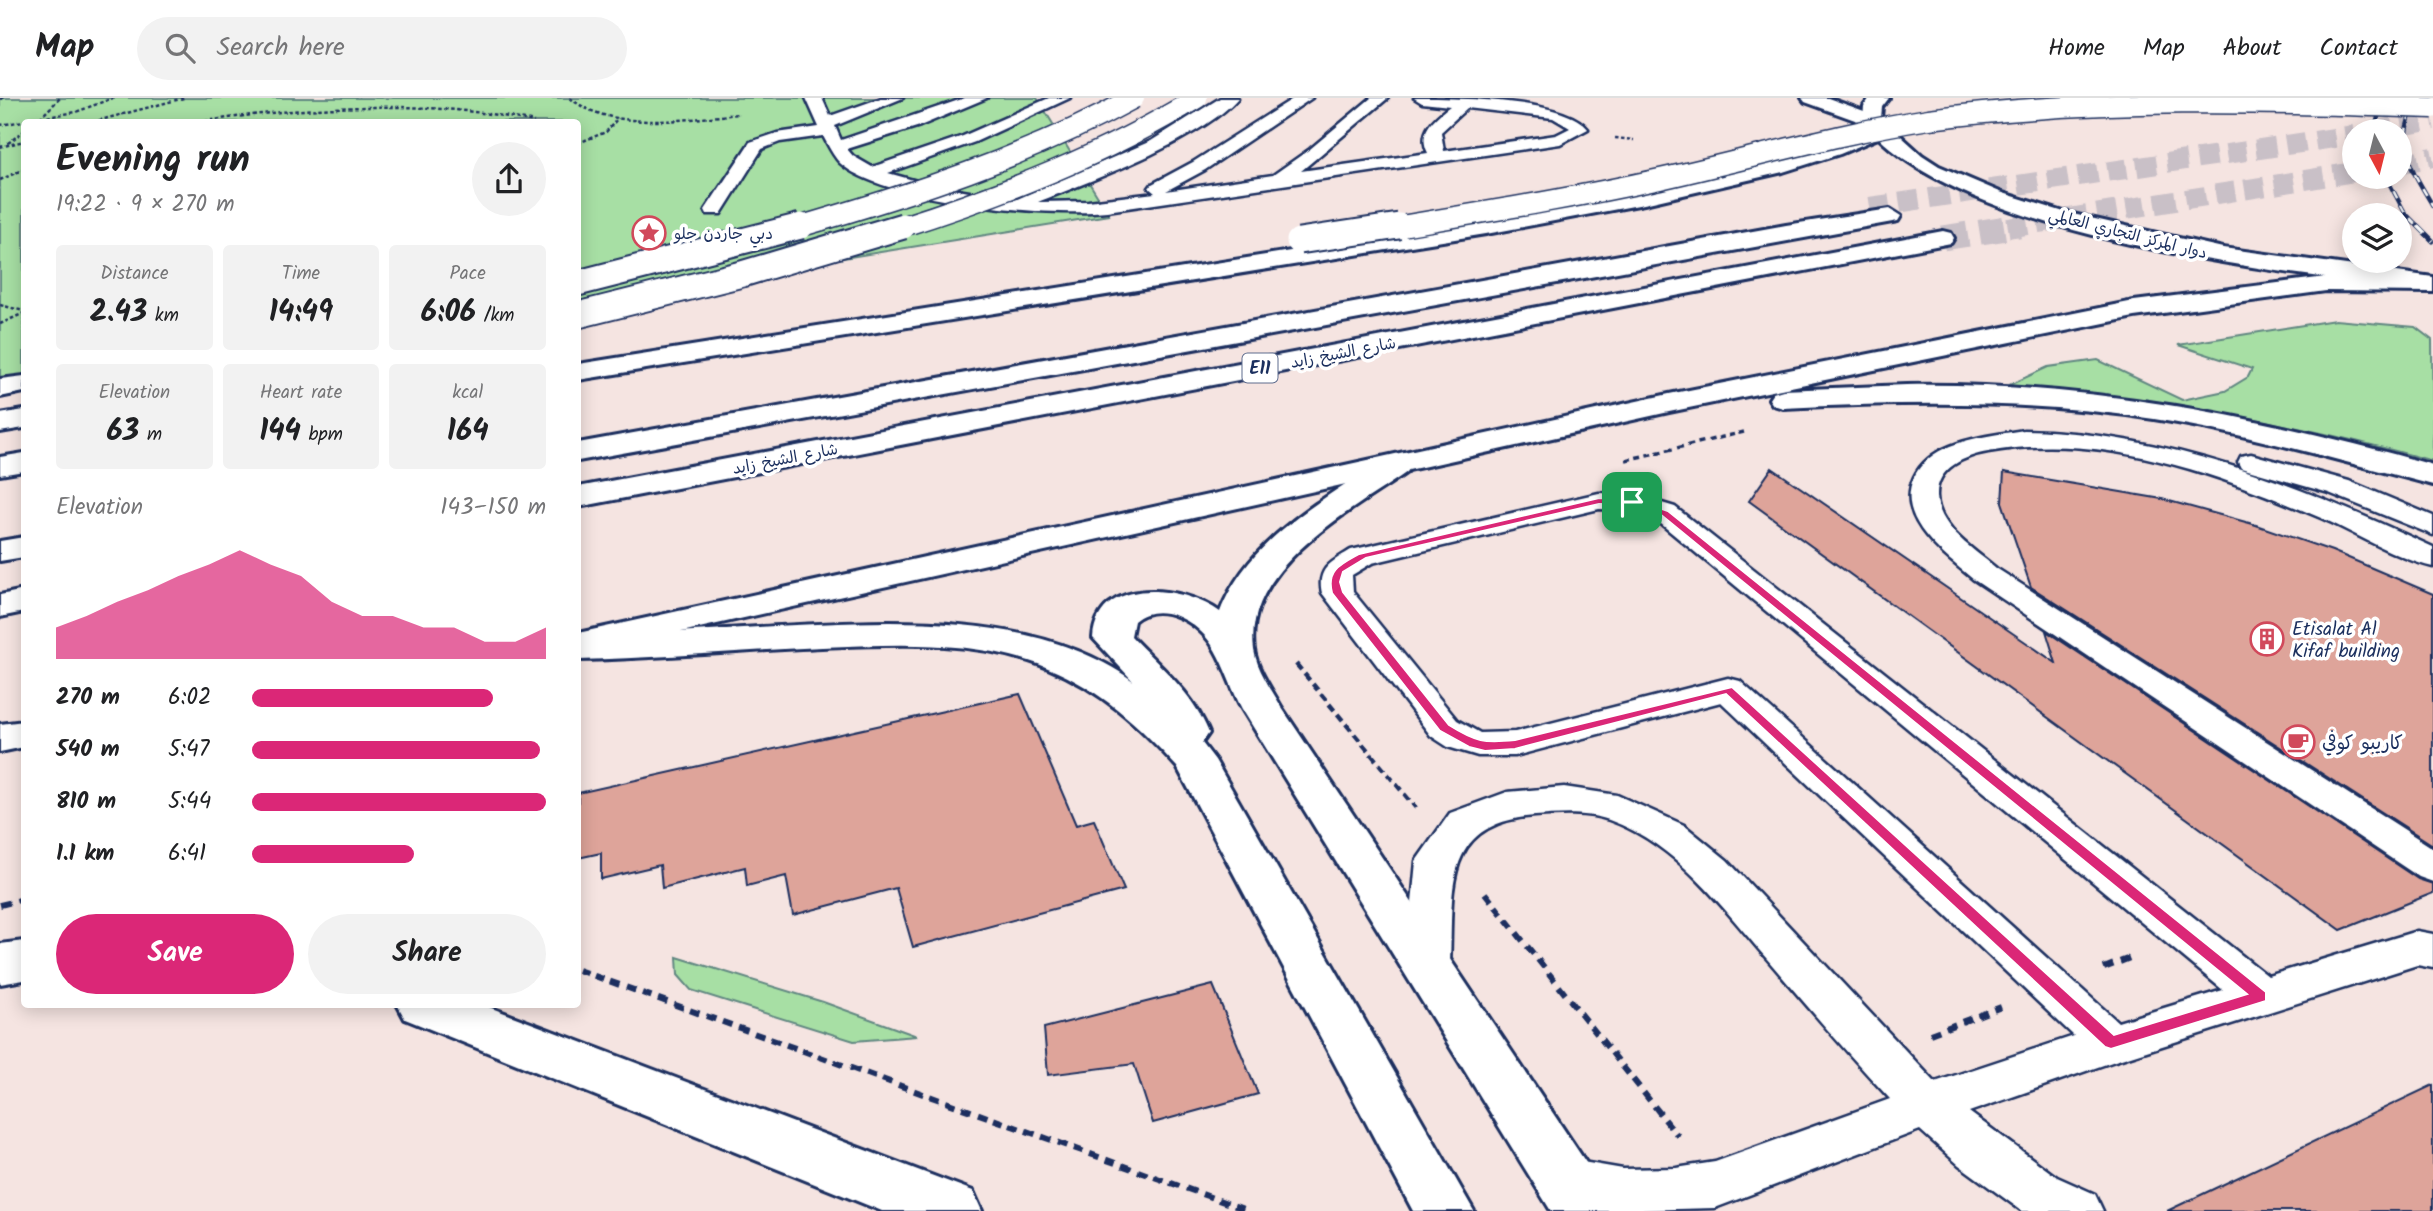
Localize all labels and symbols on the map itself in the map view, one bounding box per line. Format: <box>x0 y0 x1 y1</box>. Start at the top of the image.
north arrow <box>2342 119 2412 189</box>
street label: دوار المركز التجاري العالمي <box>2045 203 2210 267</box>
place icon: دبي جاردن جلو <box>630 214 668 252</box>
place label: دبي جاردن جلو <box>673 222 773 248</box>
street label: شارع الشيخ زايد <box>1288 331 1398 376</box>
road number: E11 <box>1242 354 1278 382</box>
street label: شارع الشيخ زايد <box>730 437 840 482</box>
pin <box>1602 472 1662 532</box>
place label: Etisalat Al Kifaf building <box>2292 615 2400 667</box>
building icon: Etisalat Al Kifaf building <box>2248 620 2286 658</box>
cafe icon: كاريبو كوفي <box>2279 723 2317 761</box>
place label: كاريبو كوفي <box>2322 729 2403 759</box>

